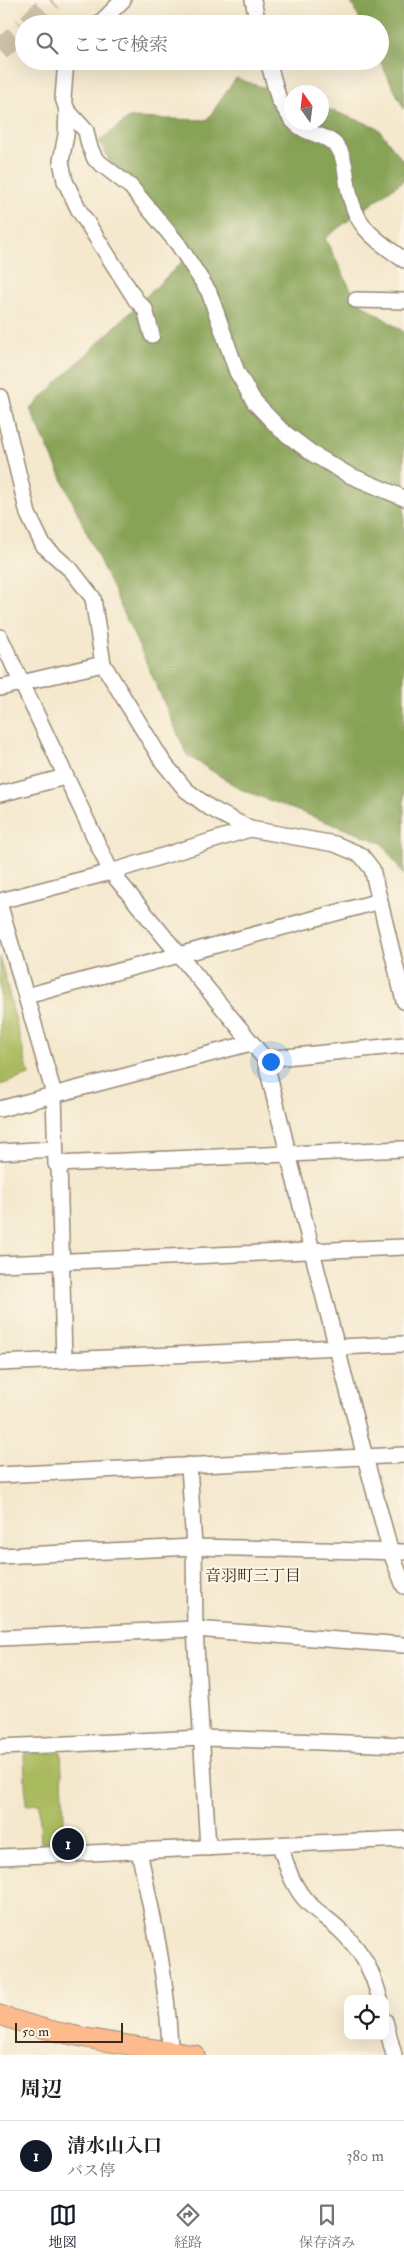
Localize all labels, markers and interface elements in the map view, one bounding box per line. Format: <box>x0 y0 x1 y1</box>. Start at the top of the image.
search box <box>15 15 389 70</box>
icon: search <box>33 29 61 57</box>
text: ここで検索 <box>73 33 168 57</box>
north arrow <box>284 85 329 130</box>
your location <box>258 1049 284 1075</box>
district label: 音羽町三丁目 <box>205 1566 301 1586</box>
pin: 1 <box>52 1825 84 1863</box>
map controls <box>344 1995 389 2040</box>
button: locate <box>344 1995 389 2040</box>
scale bar <box>15 2020 122 2043</box>
text: 50 m <box>22 2023 49 2040</box>
text: 周辺 <box>20 2076 62 2103</box>
text: 清水山入口 <box>67 2134 162 2158</box>
text: 1 <box>33 2146 39 2166</box>
text: 380 m <box>346 2146 384 2166</box>
text: バス停 <box>67 2161 115 2181</box>
tab: 地図 <box>49 2201 77 2251</box>
tab: 経路 <box>174 2201 202 2251</box>
tab: 保存済み <box>299 2201 355 2251</box>

